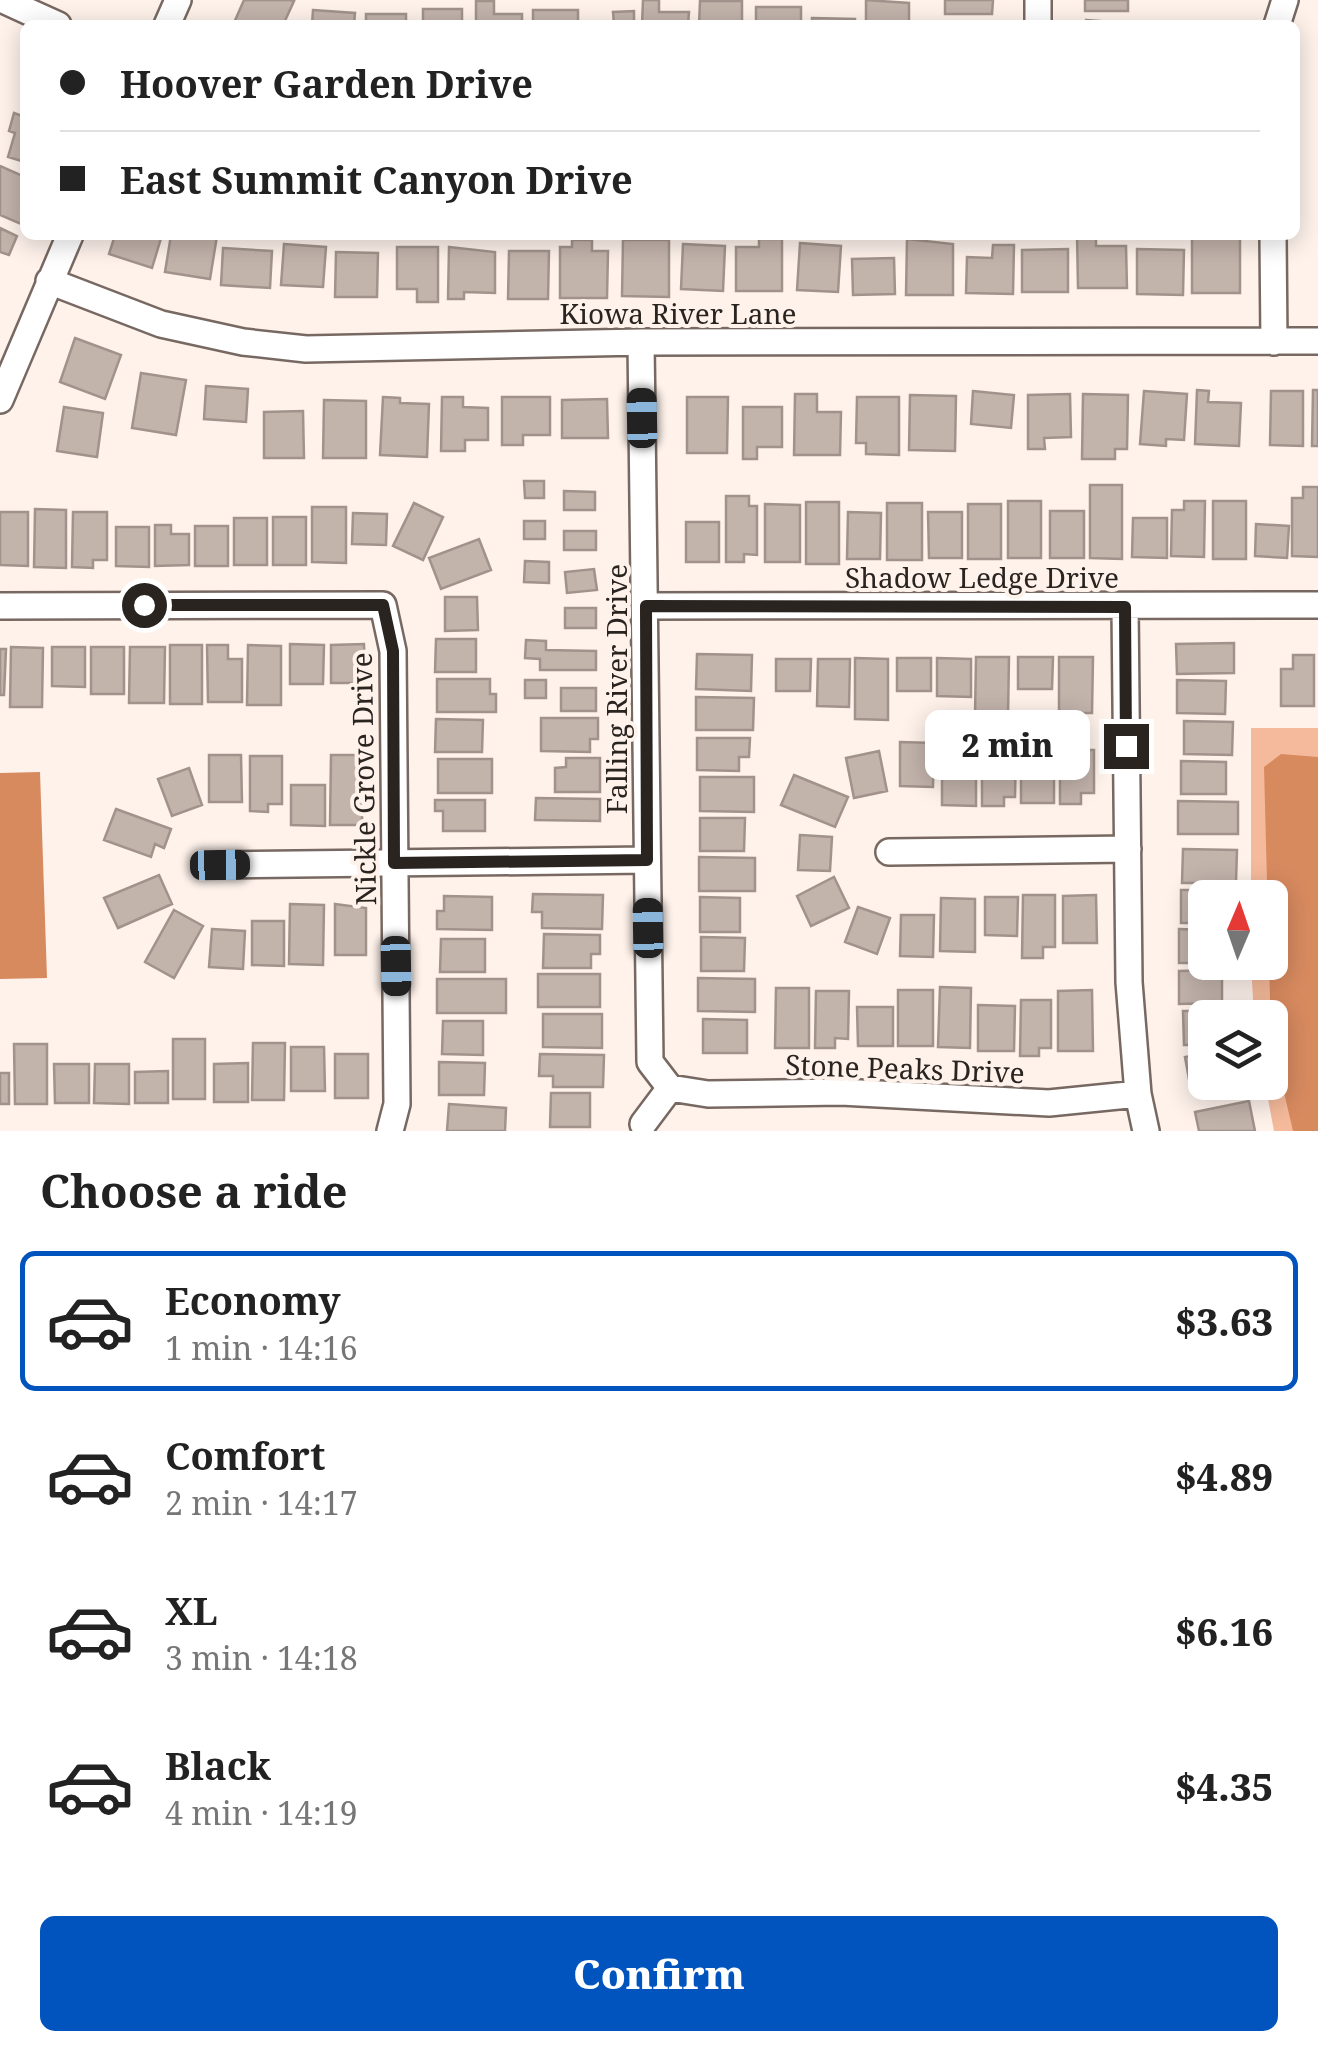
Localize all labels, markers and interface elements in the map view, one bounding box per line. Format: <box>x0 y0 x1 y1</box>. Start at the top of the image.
text: Hoover Garden Drive <box>120 57 533 109</box>
text: East Summit Canyon Drive <box>120 153 633 205</box>
street label: Kiowa River Lane <box>559 294 797 332</box>
car <box>626 388 658 448</box>
street label: Shadow Ledge Drive <box>845 558 1119 596</box>
street label: Falling River Drive <box>597 564 635 814</box>
route start <box>122 583 167 628</box>
street label: Nickle Grove Drive <box>342 652 384 906</box>
callout: 2 min <box>926 711 1091 781</box>
text: 2 min <box>962 723 1053 766</box>
route end <box>1104 724 1149 769</box>
car <box>190 849 250 881</box>
north arrow <box>1188 880 1288 980</box>
map controls <box>1188 880 1288 1100</box>
car <box>632 898 664 958</box>
car <box>380 936 412 996</box>
button: layers <box>1188 1000 1288 1100</box>
street label: Stone Peaks Drive <box>785 1045 1025 1091</box>
text: Choose a ride <box>40 1160 348 1221</box>
text: Economy <box>165 1274 341 1326</box>
icon: car <box>45 1276 135 1366</box>
text: $3.63 <box>1175 1295 1273 1347</box>
text: 1 min · 14:16 <box>165 1326 358 1369</box>
text: Comfort <box>165 1429 325 1481</box>
icon: car <box>45 1431 135 1521</box>
text: $4.89 <box>1175 1450 1273 1502</box>
text: 2 min · 14:17 <box>165 1481 358 1524</box>
text: XL <box>165 1584 218 1636</box>
icon: car <box>45 1586 135 1676</box>
text: $6.16 <box>1175 1605 1273 1657</box>
text: 3 min · 14:18 <box>165 1636 358 1679</box>
text: Black <box>165 1739 271 1791</box>
icon: car <box>45 1741 135 1831</box>
text: $4.35 <box>1175 1760 1273 1812</box>
text: 4 min · 14:19 <box>165 1791 358 1834</box>
button: Confirm <box>40 1916 1278 2031</box>

